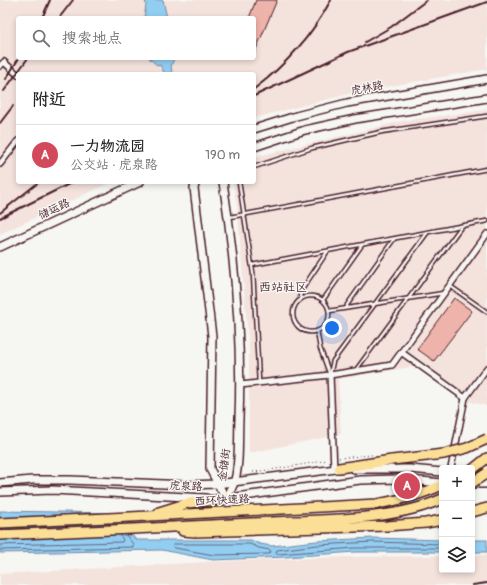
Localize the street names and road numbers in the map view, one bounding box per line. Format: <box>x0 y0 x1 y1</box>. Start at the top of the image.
street label: 虎林路 <box>350 78 384 98</box>
street label: 储运路 <box>36 196 72 222</box>
street label: 金储街 <box>215 447 233 482</box>
street label: 虎泉路 <box>169 479 203 493</box>
street label: 西环快速路 <box>194 492 250 508</box>

